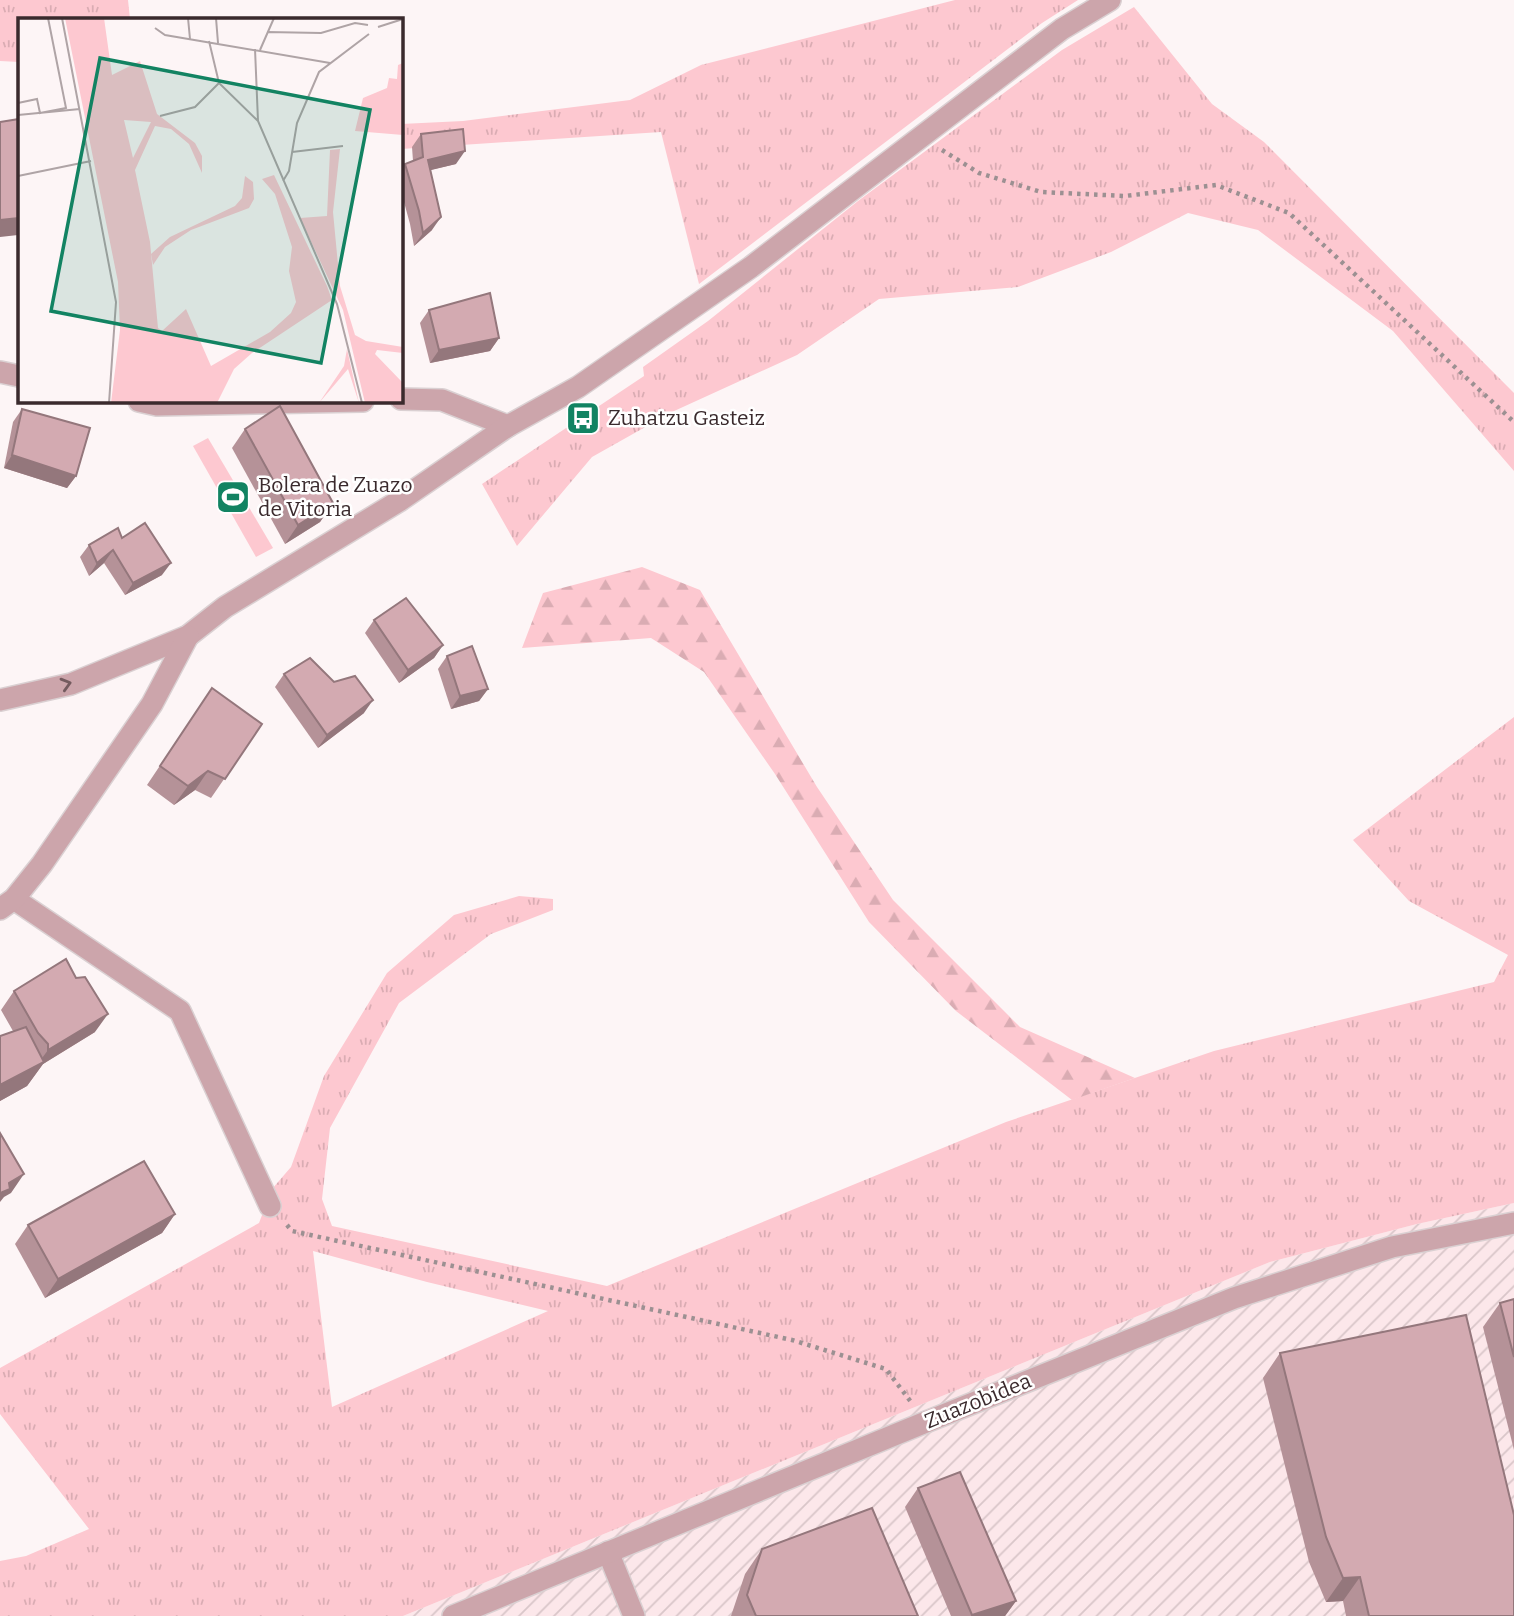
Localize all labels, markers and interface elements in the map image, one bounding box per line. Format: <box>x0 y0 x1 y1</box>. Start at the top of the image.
inset map <box>18 18 402 402</box>
bus stop icon: Zuhatzu Gasteiz <box>564 399 602 437</box>
place label: Zuhatzu Gasteiz <box>608 405 765 431</box>
place label: Bolera de Zuazo de Vitoria <box>258 472 413 522</box>
sports icon: Bolera de Zuazo de Vitoria <box>214 478 252 516</box>
one-way arrow <box>60 678 72 692</box>
street label: Zuazobidea <box>921 1368 1036 1434</box>

